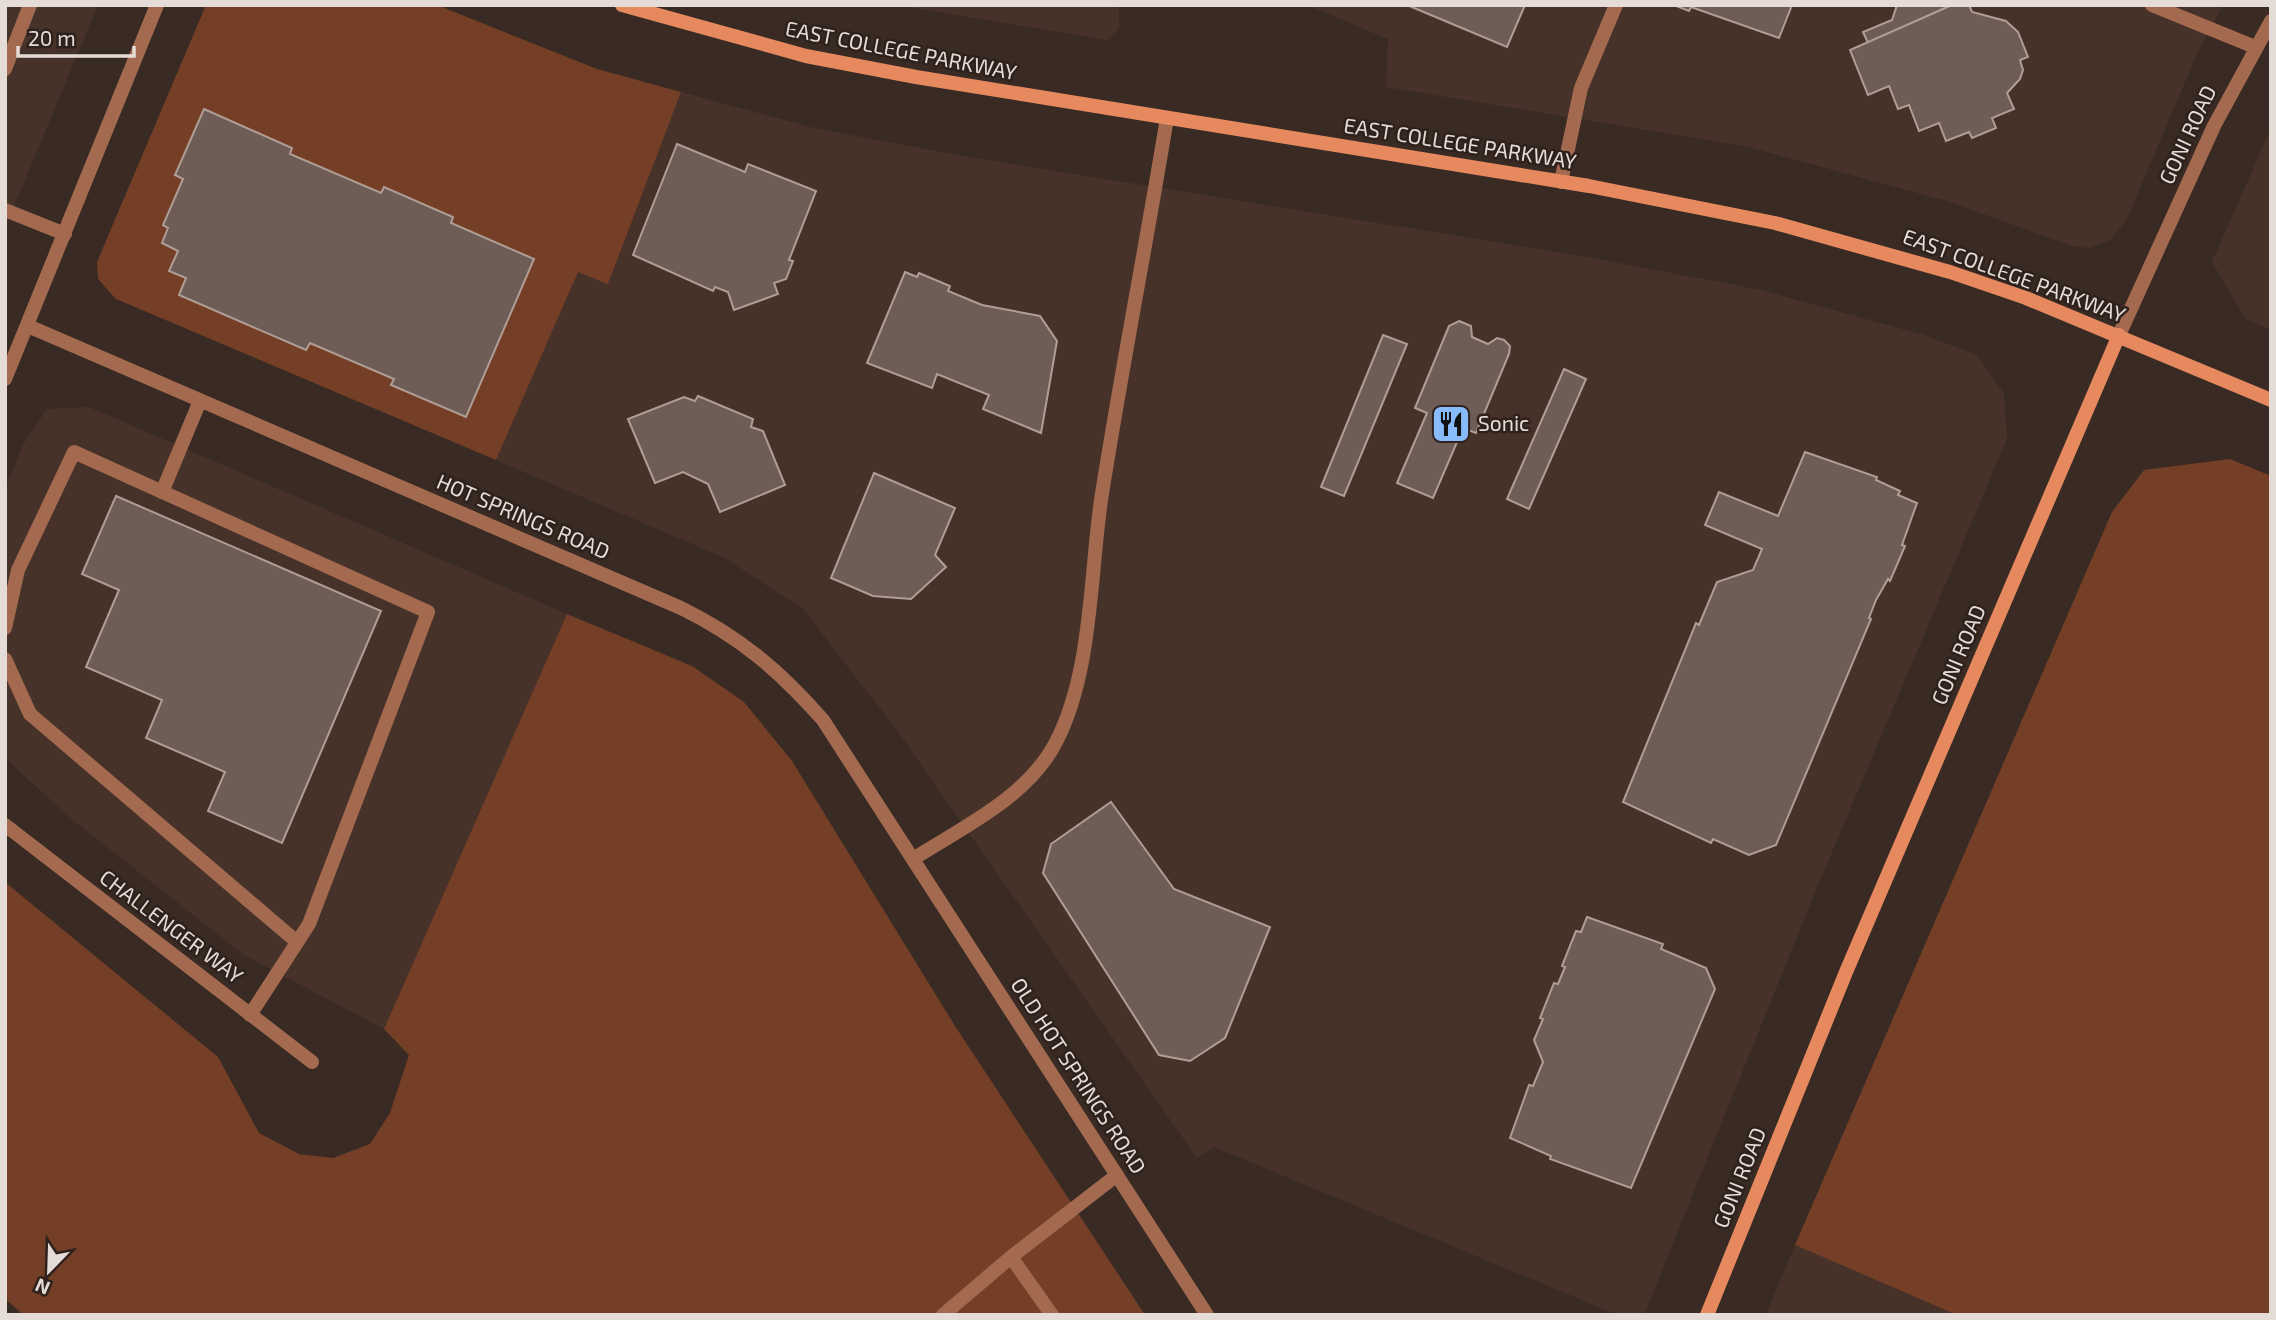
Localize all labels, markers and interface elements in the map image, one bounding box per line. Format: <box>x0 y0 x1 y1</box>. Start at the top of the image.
scale bar <box>18 14 133 58</box>
street label: EAST COLLEGE PARKWAY <box>784 15 1019 84</box>
text: 20 m <box>28 25 76 50</box>
street label: GONI ROAD <box>2153 81 2220 188</box>
street label: EAST COLLEGE PARKWAY <box>1342 112 1578 173</box>
street label: EAST COLLEGE PARKWAY <box>1900 223 2129 327</box>
restaurant icon: Sonic <box>1430 403 1472 445</box>
place label: Sonic <box>1478 410 1529 435</box>
street label: HOT SPRINGS ROAD <box>433 468 614 563</box>
street label: GONI ROAD <box>1925 601 1990 708</box>
street label: CHALLENGER WAY <box>95 864 248 988</box>
street label: OLD HOT SPRINGS ROAD <box>1007 972 1152 1178</box>
street label: GONI ROAD <box>1707 1124 1770 1231</box>
north arrow <box>14 1236 84 1306</box>
text: N <box>31 1274 53 1300</box>

